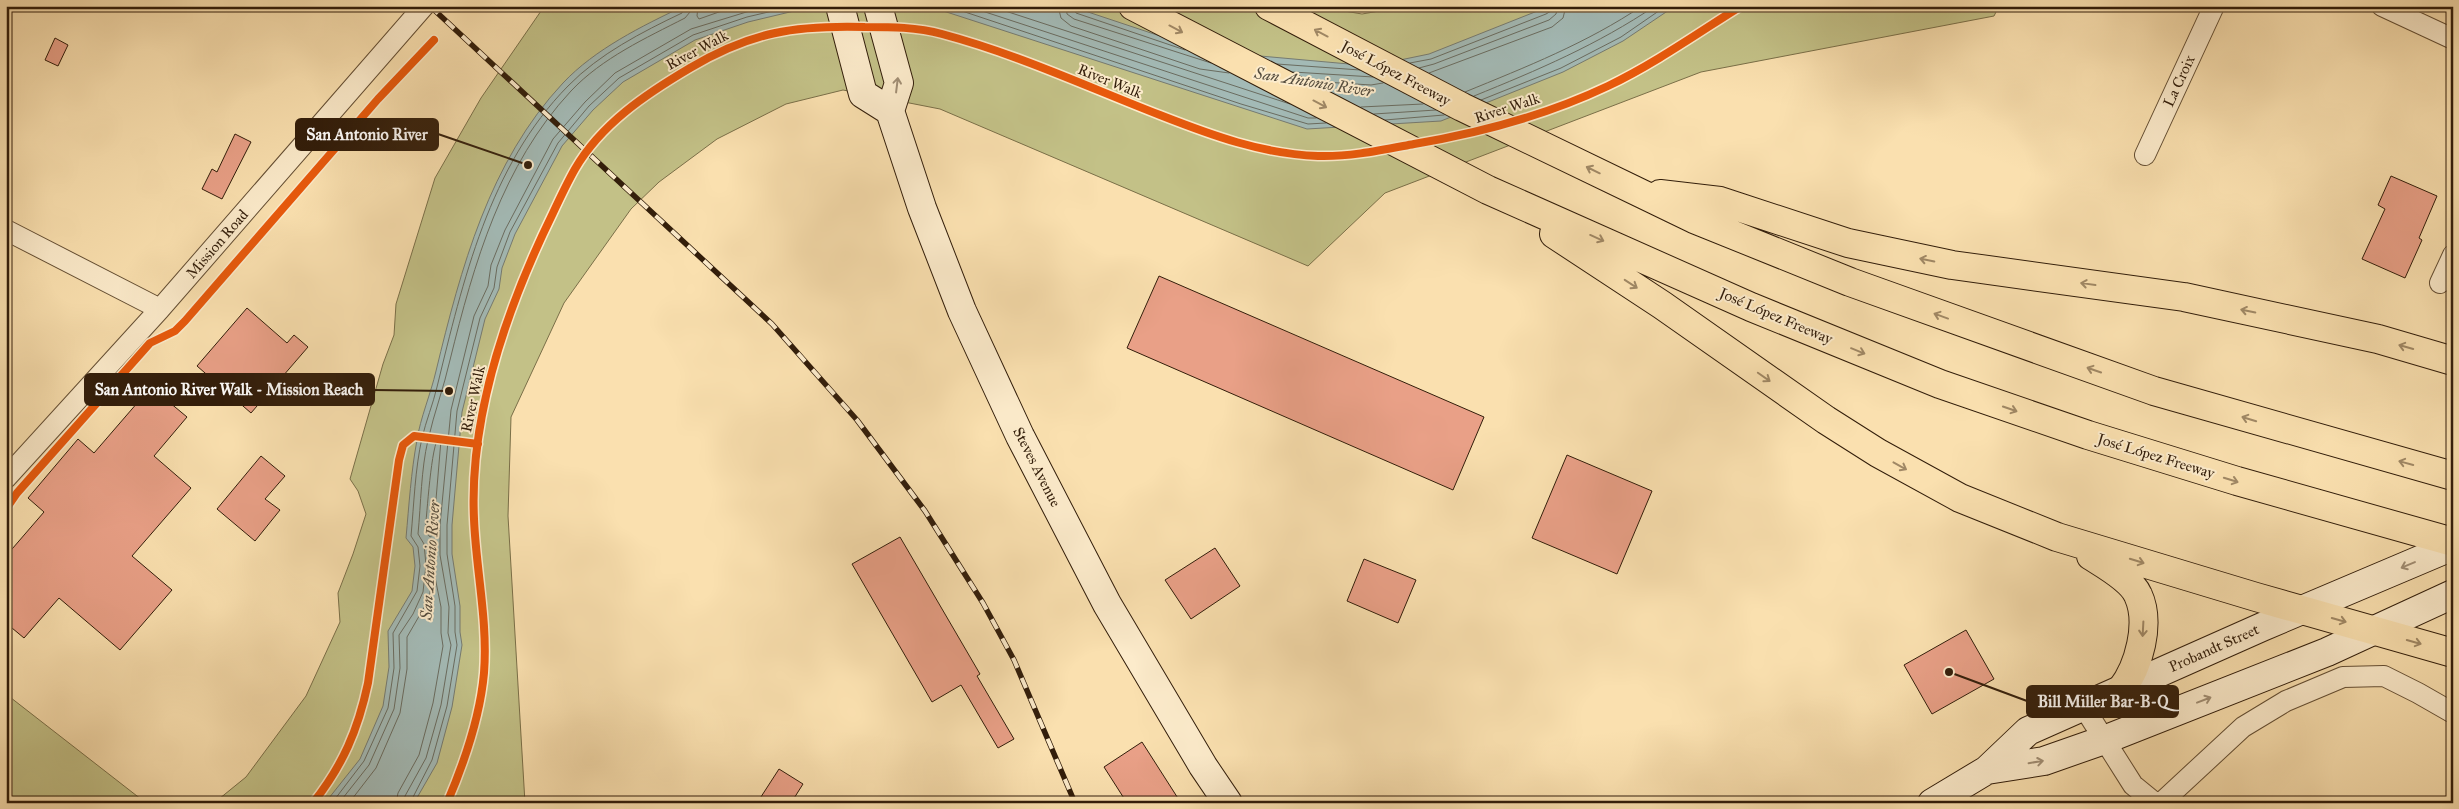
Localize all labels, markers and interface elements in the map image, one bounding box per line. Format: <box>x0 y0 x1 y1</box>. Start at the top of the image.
one-way arrow <box>1169 24 1184 34</box>
street label: River Walk <box>663 26 731 74</box>
one-way arrow <box>1314 28 1329 37</box>
street label: José López Freeway <box>1336 36 1455 111</box>
street label: La Croix <box>2159 52 2199 110</box>
street label: River Walk <box>1075 60 1145 102</box>
water label: San Antonio River <box>1252 63 1376 101</box>
one-way arrow <box>892 78 902 94</box>
street label: River Walk <box>1472 89 1542 127</box>
one-way arrow <box>1313 99 1328 109</box>
callout: San Antonio River <box>296 119 438 150</box>
text: San Antonio River <box>306 125 429 144</box>
one-way arrow <box>1586 165 1601 174</box>
street label: Mission Road <box>182 205 252 282</box>
one-way arrow <box>1589 234 1604 244</box>
one-way arrow <box>1919 254 1935 264</box>
one-way arrow <box>2080 278 2096 288</box>
one-way arrow <box>1624 279 1638 290</box>
street label: José López Freeway <box>1714 283 1836 349</box>
one-way arrow <box>2240 306 2256 315</box>
one-way arrow <box>1934 311 1950 320</box>
one-way arrow <box>2398 342 2414 352</box>
one-way arrow <box>1850 347 1865 356</box>
street label: River Walk <box>457 364 489 434</box>
one-way arrow <box>2087 365 2103 375</box>
one-way arrow <box>1757 372 1771 382</box>
callout: San Antonio River Walk - Mission Reach <box>85 374 374 405</box>
text: San Antonio River Walk - Mission Reach <box>95 380 363 399</box>
one-way arrow <box>2002 404 2018 414</box>
one-way arrow <box>2242 414 2258 424</box>
street label: Steves Avenue <box>1009 424 1065 510</box>
street label: José López Freeway <box>2093 429 2218 484</box>
one-way arrow <box>2398 458 2414 468</box>
one-way arrow <box>1893 461 1907 471</box>
one-way arrow <box>2223 475 2239 485</box>
water label: San Antonio River <box>416 498 444 622</box>
one-way arrow <box>2129 556 2145 566</box>
one-way arrow <box>2401 560 2416 570</box>
one-way arrow <box>2331 616 2347 625</box>
street label: Probandt Street <box>2166 620 2262 676</box>
one-way arrow <box>2138 621 2147 637</box>
one-way arrow <box>2406 637 2422 647</box>
callout: Bill Miller Bar-B-Q <box>2027 686 2178 717</box>
text: Bill Miller Bar-B-Q <box>2038 692 2180 712</box>
one-way arrow <box>2196 695 2211 704</box>
one-way arrow <box>2027 757 2043 767</box>

